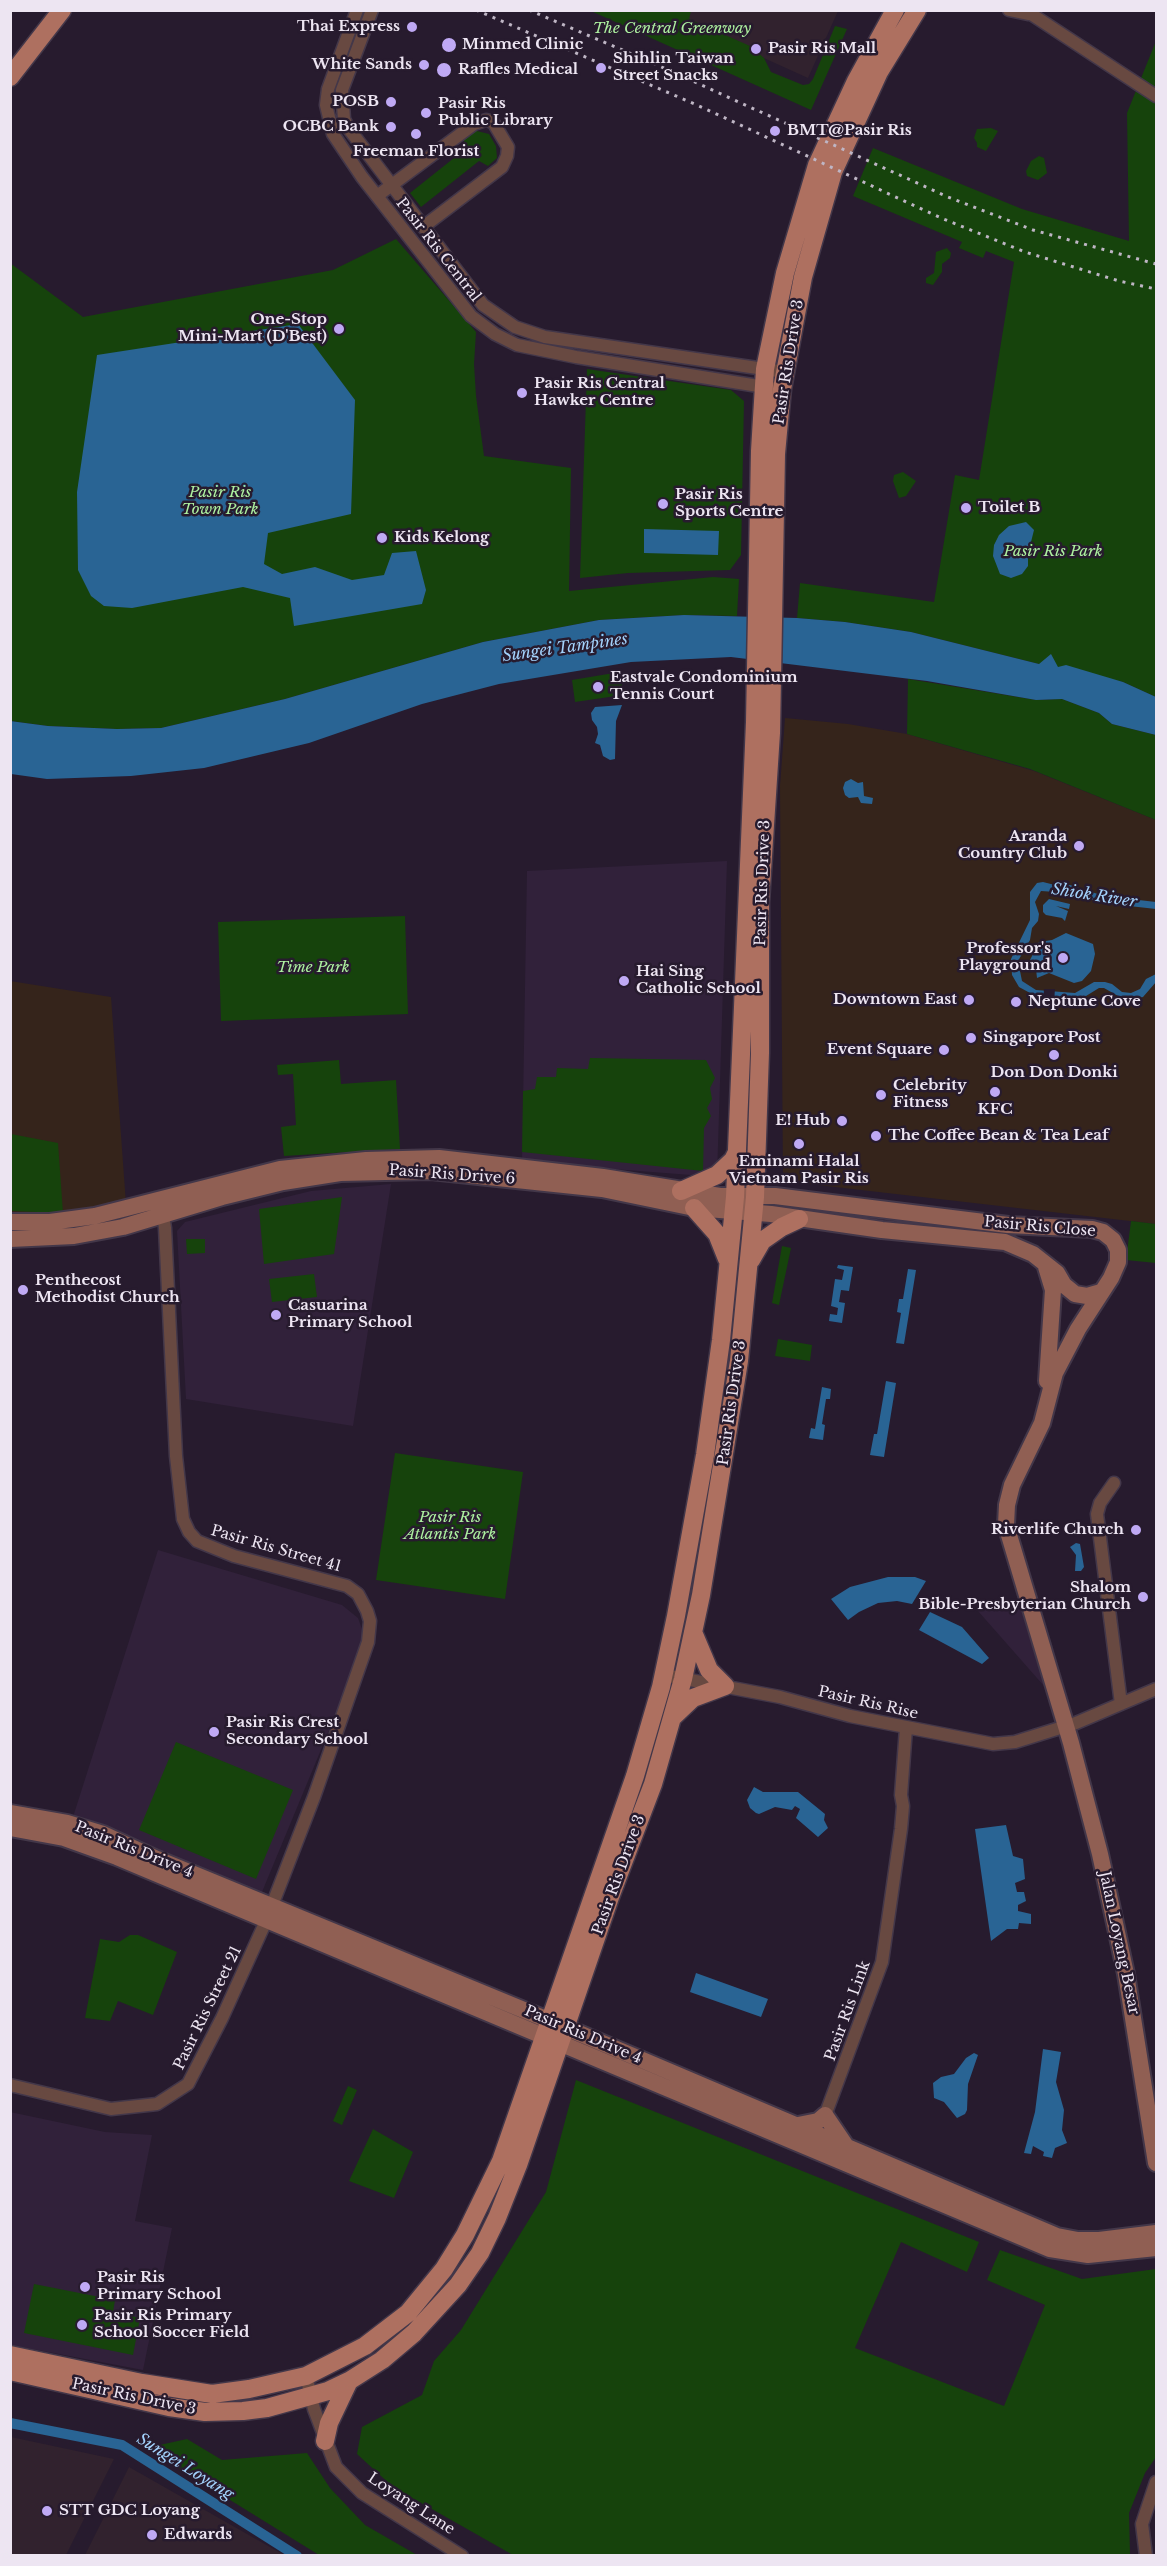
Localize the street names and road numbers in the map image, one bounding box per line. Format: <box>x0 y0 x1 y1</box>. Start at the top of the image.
street label: Pasir Ris Central <box>392 194 484 306</box>
street label: Pasir Ris Drive 3 <box>770 298 808 426</box>
street label: Pasir Ris Drive 3 <box>752 820 774 946</box>
street label: Pasir Ris Drive 6 <box>388 1162 516 1188</box>
street label: Pasir Ris Close <box>983 1213 1097 1241</box>
street label: Pasir Ris Drive 3 <box>714 1339 750 1467</box>
street label: Pasir Ris Street 41 <box>209 1522 343 1576</box>
street label: Pasir Ris Rise <box>816 1683 920 1723</box>
street label: Pasir Ris Drive 3 <box>589 1813 649 1937</box>
street label: Pasir Ris Drive 4 <box>72 1818 196 1882</box>
street label: Jalan Loyang Besar <box>1095 1870 1143 2016</box>
street label: Pasir Ris Street 21 <box>170 1943 246 2073</box>
street label: Pasir Ris Link <box>822 1958 874 2064</box>
street label: Pasir Ris Drive 4 <box>522 2002 644 2068</box>
street label: Pasir Ris Drive 3 <box>70 2375 198 2419</box>
street label: Loyang Lane <box>364 2469 458 2539</box>

